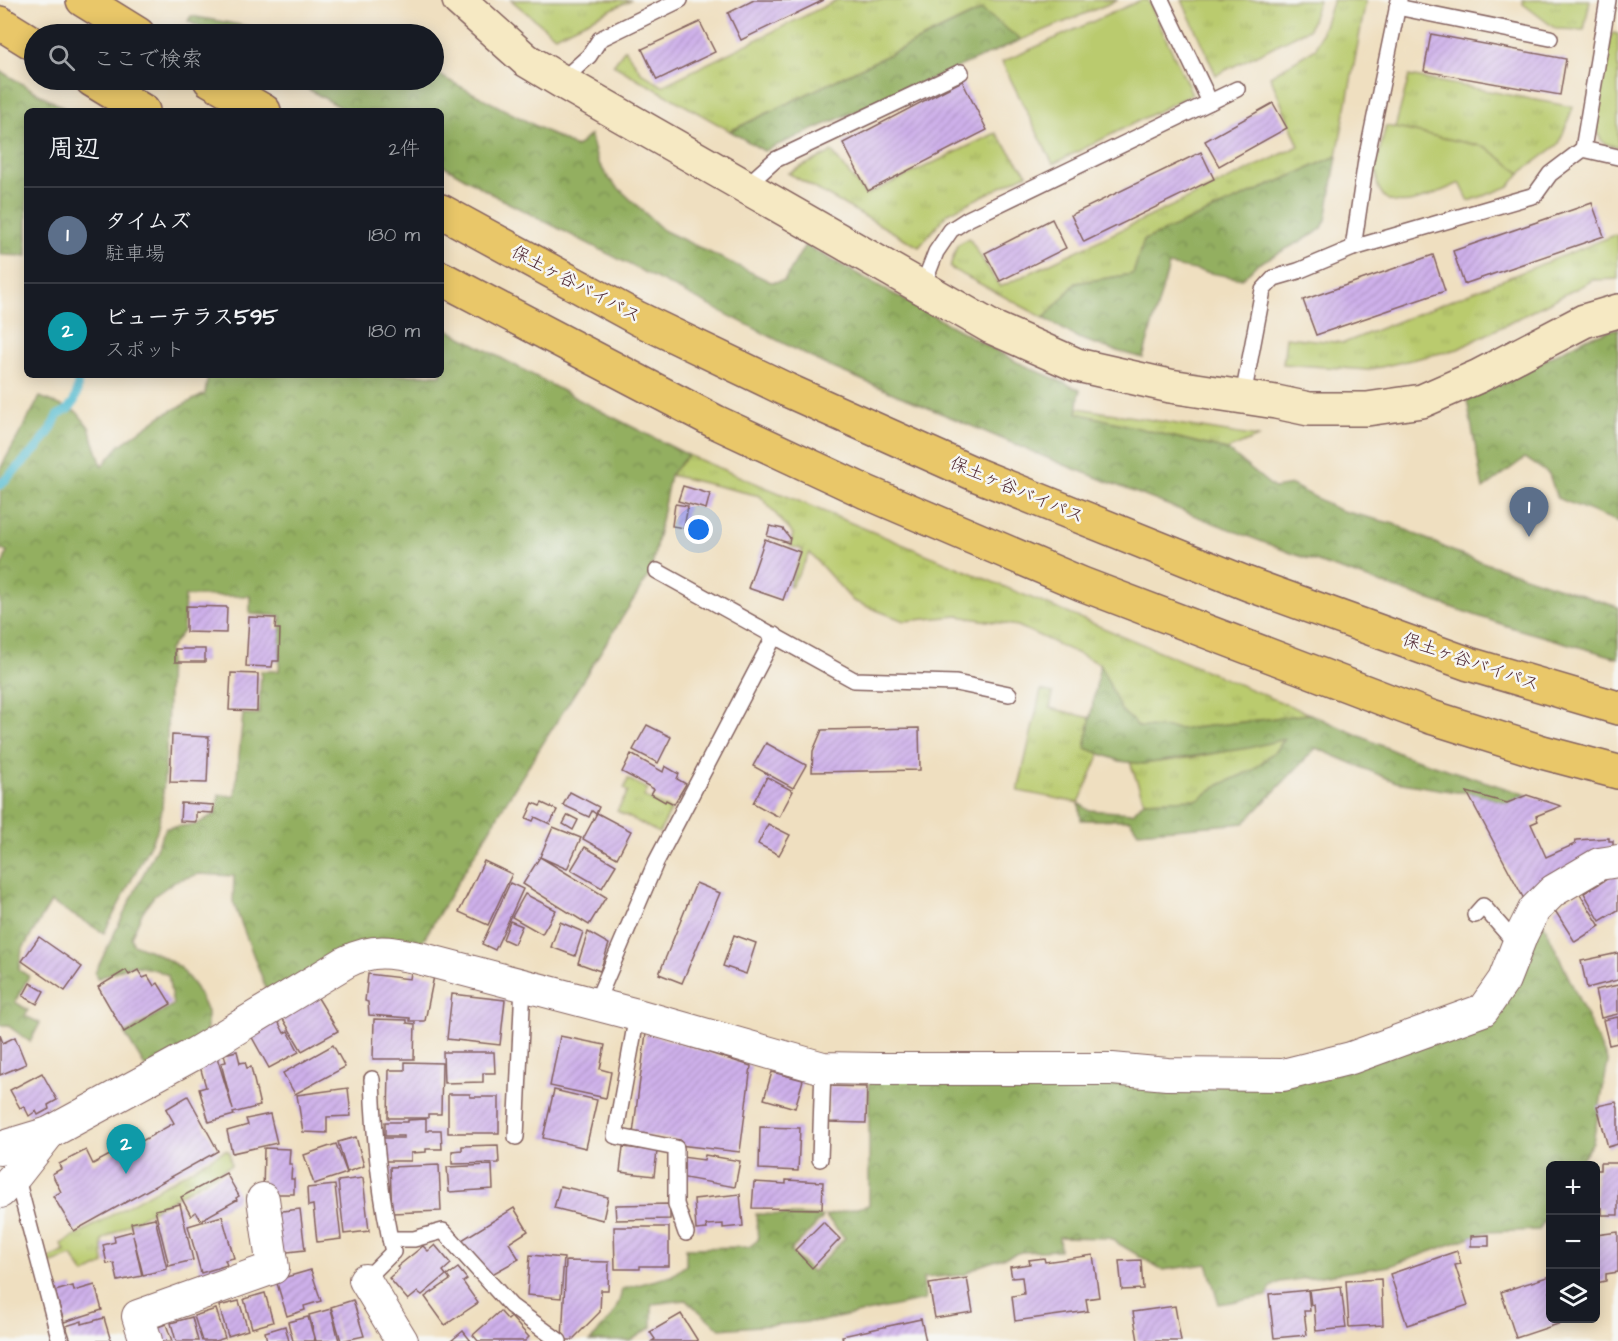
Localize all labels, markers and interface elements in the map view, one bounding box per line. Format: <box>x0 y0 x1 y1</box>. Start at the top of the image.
search box <box>24 24 444 90</box>
icon: search <box>45 41 78 74</box>
text: ここで検索 <box>93 44 203 75</box>
text: 周辺 <box>48 131 100 167</box>
text: 2件 <box>389 135 420 163</box>
text: タイムズ <box>105 206 191 237</box>
text: 1 <box>66 221 69 249</box>
text: 180 m <box>368 221 420 249</box>
street label: 保土ヶ谷バイパス <box>507 239 645 329</box>
text: 駐車場 <box>105 240 165 268</box>
text: ビューテラス595 <box>105 302 278 333</box>
text: 2 <box>62 317 73 345</box>
text: 180 m <box>368 317 420 345</box>
text: スポット <box>105 336 185 364</box>
street label: 保土ヶ谷バイパス <box>946 450 1088 530</box>
pin: 1 <box>1510 488 1549 537</box>
your location <box>684 515 713 544</box>
street label: 保土ヶ谷バイパス <box>1399 627 1543 697</box>
pin: 2 <box>106 1124 146 1174</box>
map controls <box>1546 1161 1600 1323</box>
button: + <box>1546 1161 1600 1215</box>
button: − <box>1546 1215 1600 1269</box>
button: layers <box>1546 1269 1600 1323</box>

